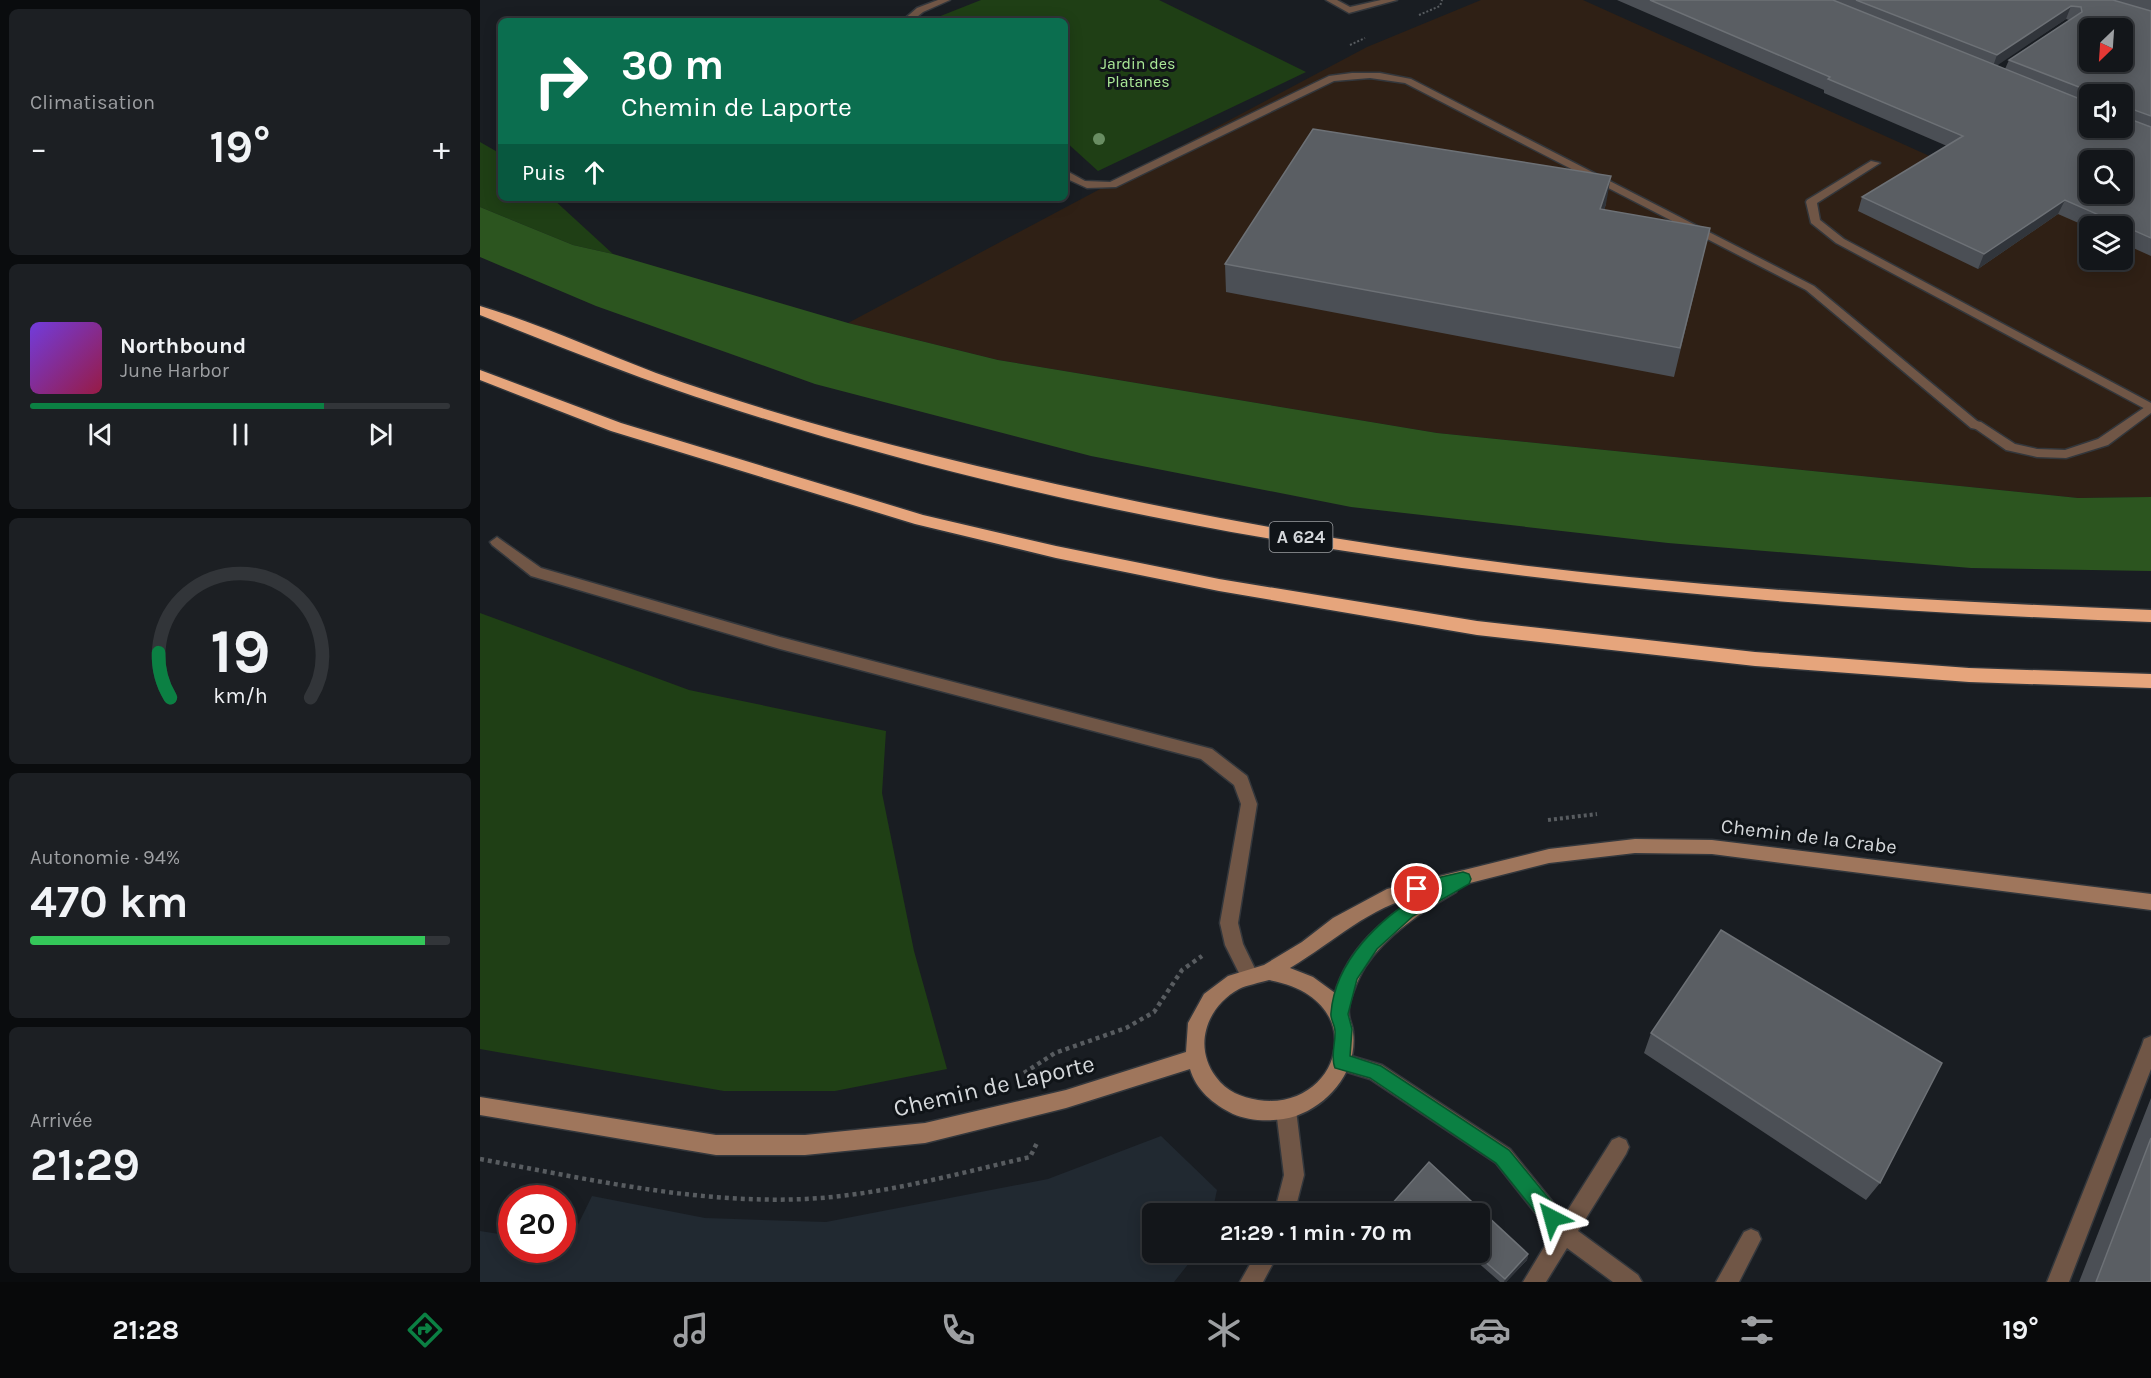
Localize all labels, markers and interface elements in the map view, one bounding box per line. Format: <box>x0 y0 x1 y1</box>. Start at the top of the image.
north arrow <box>2079 18 2133 72</box>
map controls <box>2079 18 2133 270</box>
text: 30 m <box>621 40 724 90</box>
icon: right <box>522 42 600 120</box>
park label: Jardin des Platanes <box>1101 54 1175 91</box>
button: sound <box>2079 84 2133 138</box>
text: Climatisation <box>30 91 155 114</box>
text: Chemin de Laporte <box>621 91 852 123</box>
text: 19° <box>210 121 270 173</box>
text: − <box>30 129 47 167</box>
text: + <box>433 129 450 167</box>
button: search <box>2079 150 2133 204</box>
icon: ahead <box>578 156 611 189</box>
text: Puis <box>522 160 566 186</box>
button: layers <box>2079 216 2133 270</box>
text: Northbound <box>120 333 246 359</box>
text: June Harbor <box>120 359 229 382</box>
icon: previous <box>84 418 117 451</box>
icon: pause <box>224 418 257 451</box>
icon: next <box>364 418 397 451</box>
road number: A 624 <box>1270 522 1332 552</box>
text: 19 <box>210 615 270 688</box>
text: km/h <box>213 683 267 708</box>
street label: Chemin de la Crabe <box>1720 814 1898 859</box>
text: Autonomie · 94% <box>30 846 180 869</box>
pin <box>1391 863 1442 914</box>
icon: arrive <box>1400 872 1433 905</box>
text: 470 km <box>30 876 188 928</box>
street label: Chemin de Laporte <box>891 1049 1097 1123</box>
text: Arrivée <box>30 1109 93 1132</box>
text: 21:29 <box>30 1139 140 1191</box>
speed limit sign: 20 <box>498 1185 576 1263</box>
position arrow <box>1520 1186 1584 1250</box>
text: 21:29 · 1 min · 70 m <box>1220 1220 1412 1246</box>
icon: directions <box>404 1309 446 1351</box>
icon: music <box>670 1309 712 1351</box>
icon: phone <box>937 1309 979 1351</box>
icon: climate <box>1203 1309 1245 1351</box>
icon: car <box>1469 1309 1511 1351</box>
icon: filters <box>1736 1309 1778 1351</box>
text: 21:28 <box>112 1314 179 1346</box>
text: 19° <box>2002 1314 2039 1346</box>

